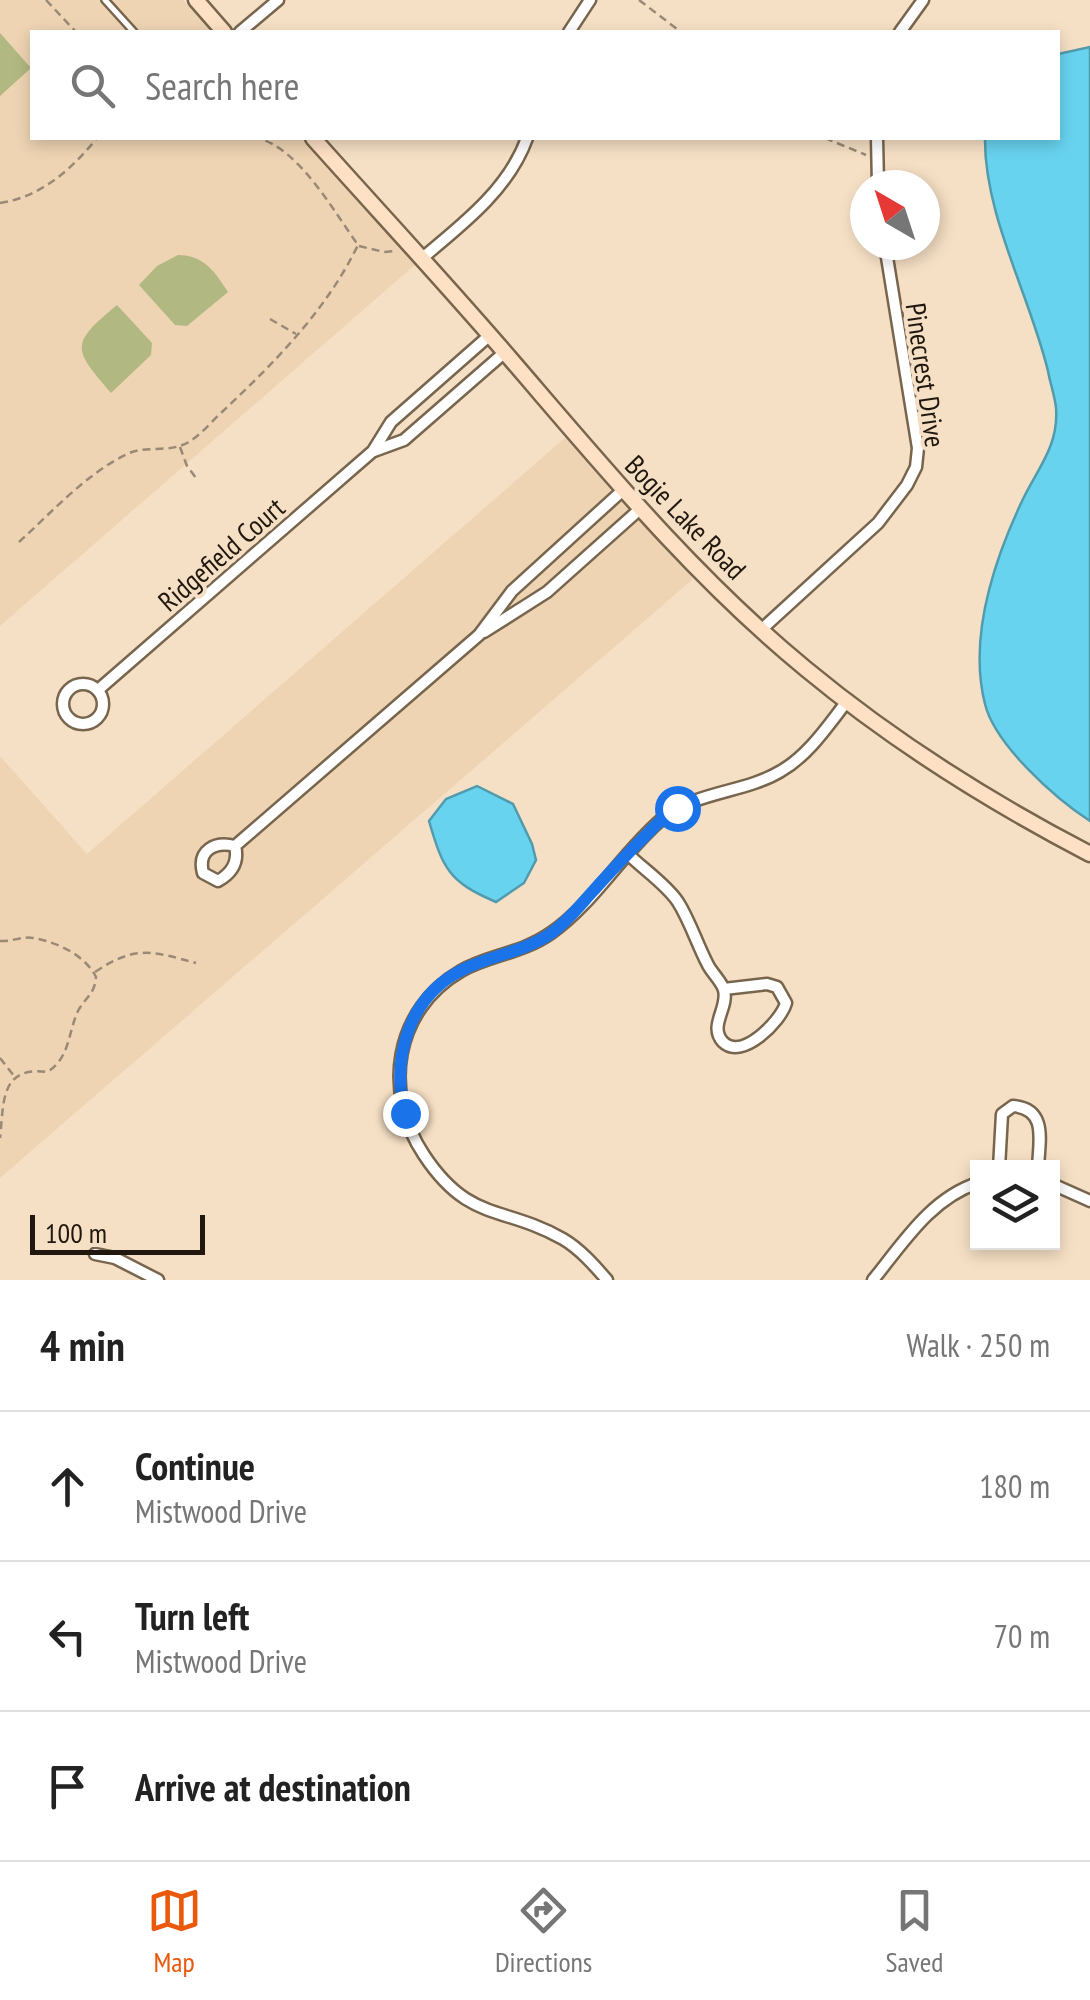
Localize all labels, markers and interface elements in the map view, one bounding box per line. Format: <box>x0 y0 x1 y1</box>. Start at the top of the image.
search box <box>30 30 1060 140</box>
icon: search <box>65 58 120 113</box>
text: Search here <box>145 61 299 110</box>
north arrow <box>850 170 940 260</box>
street label: Pinecrest Drive <box>898 300 954 450</box>
street label: Bogie Lake Road <box>617 447 755 587</box>
street label: Ridgefield Court <box>150 489 292 619</box>
route start <box>655 786 701 832</box>
route end <box>383 1091 429 1137</box>
map controls <box>970 1160 1060 1250</box>
button: layers <box>970 1160 1060 1250</box>
scale bar <box>30 1210 205 1254</box>
text: 100 m <box>45 1214 107 1251</box>
text: 4 min <box>40 1318 125 1373</box>
text: Walk · 250 m <box>906 1324 1050 1366</box>
text: Continue <box>135 1441 255 1490</box>
icon: ahead <box>40 1459 95 1514</box>
text: 180 m <box>979 1465 1050 1507</box>
text: Mistwood Drive <box>135 1490 307 1532</box>
text: Turn left <box>135 1591 249 1640</box>
icon: left <box>40 1609 95 1664</box>
text: 70 m <box>994 1615 1050 1657</box>
text: Mistwood Drive <box>135 1640 307 1682</box>
icon: arrive <box>40 1759 95 1814</box>
text: Arrive at destination <box>135 1762 411 1811</box>
tab: Map <box>147 1883 202 1980</box>
tab: Directions <box>495 1883 592 1980</box>
tab: Saved <box>886 1883 943 1980</box>

